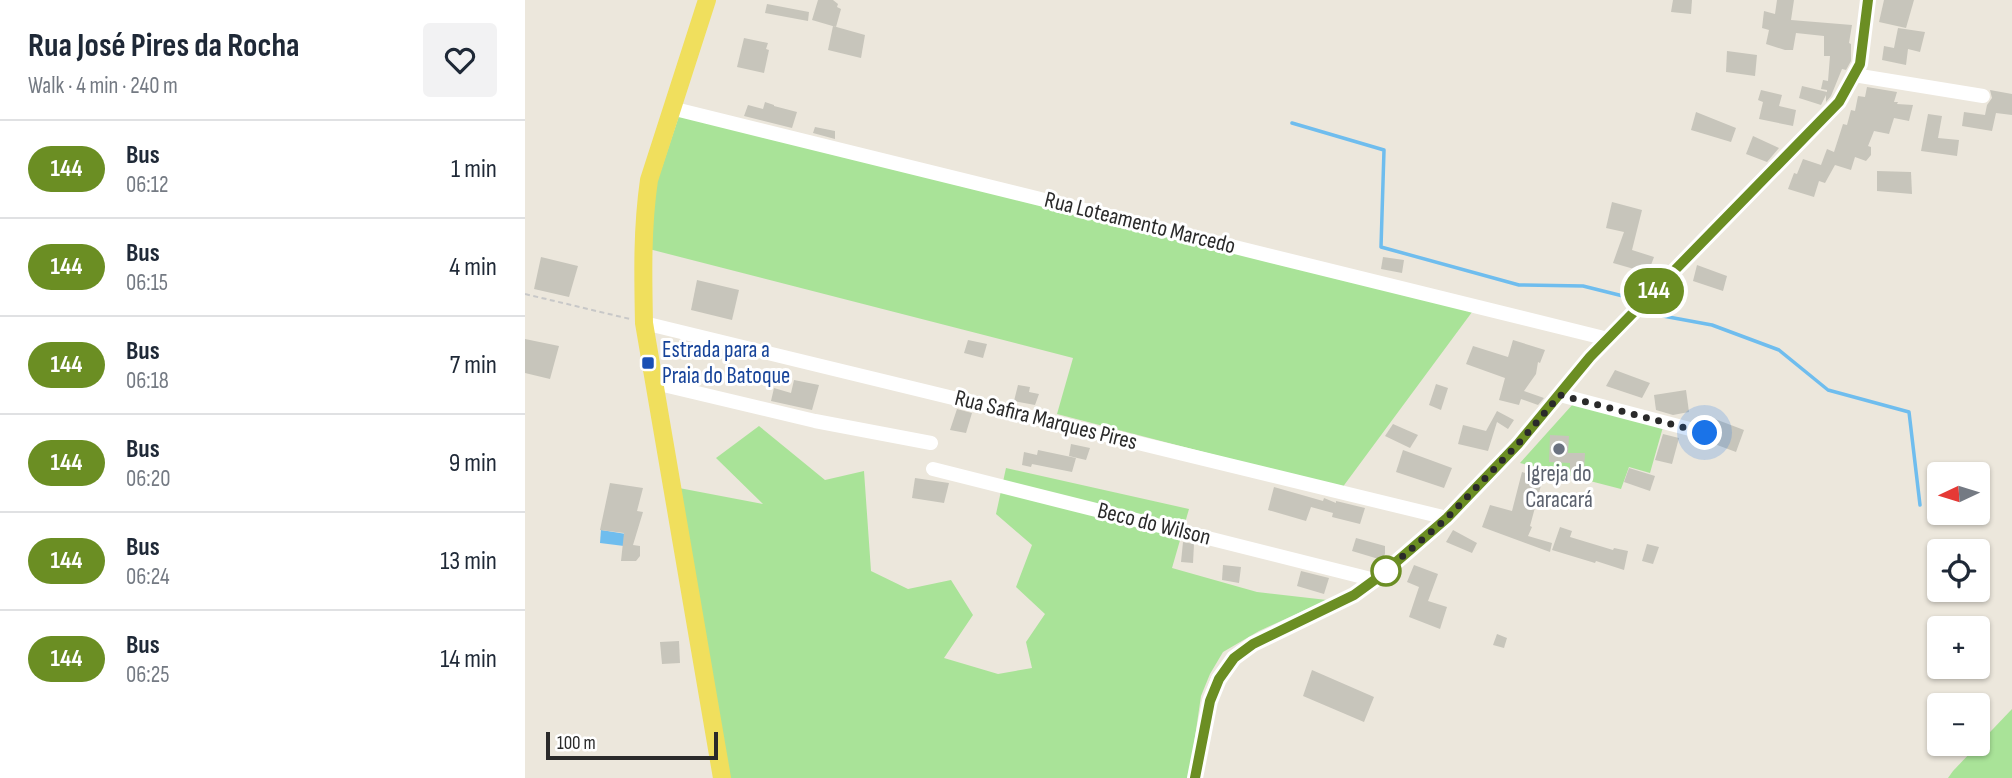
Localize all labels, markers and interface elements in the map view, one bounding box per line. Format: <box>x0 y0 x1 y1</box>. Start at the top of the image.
button: heart <box>423 23 497 97</box>
text: Rua José Pires da Rocha <box>28 26 300 66</box>
text: Walk · 4 min · 240 m <box>28 72 178 100</box>
text: Bus <box>126 140 160 171</box>
text: 144 <box>50 154 83 183</box>
text: 1 min <box>451 154 497 185</box>
text: 06:12 <box>126 171 168 199</box>
street label: Rua Loteamento Marcedo <box>1042 186 1238 260</box>
text: Bus <box>126 238 160 269</box>
text: 144 <box>50 252 83 281</box>
text: 4 min <box>449 252 497 283</box>
line badge: 144 <box>1614 268 1694 314</box>
text: 06:15 <box>126 269 168 297</box>
text: 144 <box>1638 276 1670 305</box>
text: Bus <box>126 336 160 367</box>
place label: Estrada para a Praia do Batoque <box>662 336 790 390</box>
text: 144 <box>50 350 83 379</box>
text: 7 min <box>450 350 497 381</box>
marker: Estrada para a Praia do Batoque <box>640 355 656 371</box>
text: 06:18 <box>126 367 169 395</box>
street label: Rua Safira Marques Pires <box>952 384 1140 456</box>
your location <box>1687 415 1722 450</box>
text: Bus <box>126 434 160 465</box>
marker: Igreja do Caracará <box>1551 441 1567 457</box>
text: 144 <box>50 448 83 477</box>
text: 9 min <box>449 448 497 479</box>
place label: Igreja do Caracará <box>1525 460 1593 514</box>
north arrow <box>1927 462 1990 525</box>
map controls <box>1927 462 1990 756</box>
text: 06:20 <box>126 465 170 493</box>
street label: Beco do Wilson <box>1094 496 1214 552</box>
text: Bus <box>126 532 160 563</box>
button: locate <box>1927 539 1990 602</box>
text: 144 <box>50 546 83 575</box>
text: 13 min <box>440 546 497 577</box>
unlabelled marker <box>1371 556 1401 586</box>
text: 06:24 <box>126 563 170 591</box>
button: + <box>1927 616 1990 679</box>
text: Bus <box>126 630 160 661</box>
text: 144 <box>50 644 83 673</box>
text: 14 min <box>440 644 497 675</box>
text: 06:25 <box>126 661 169 689</box>
button: − <box>1927 693 1990 756</box>
scale bar <box>546 729 717 761</box>
text: 100 m <box>557 732 596 755</box>

